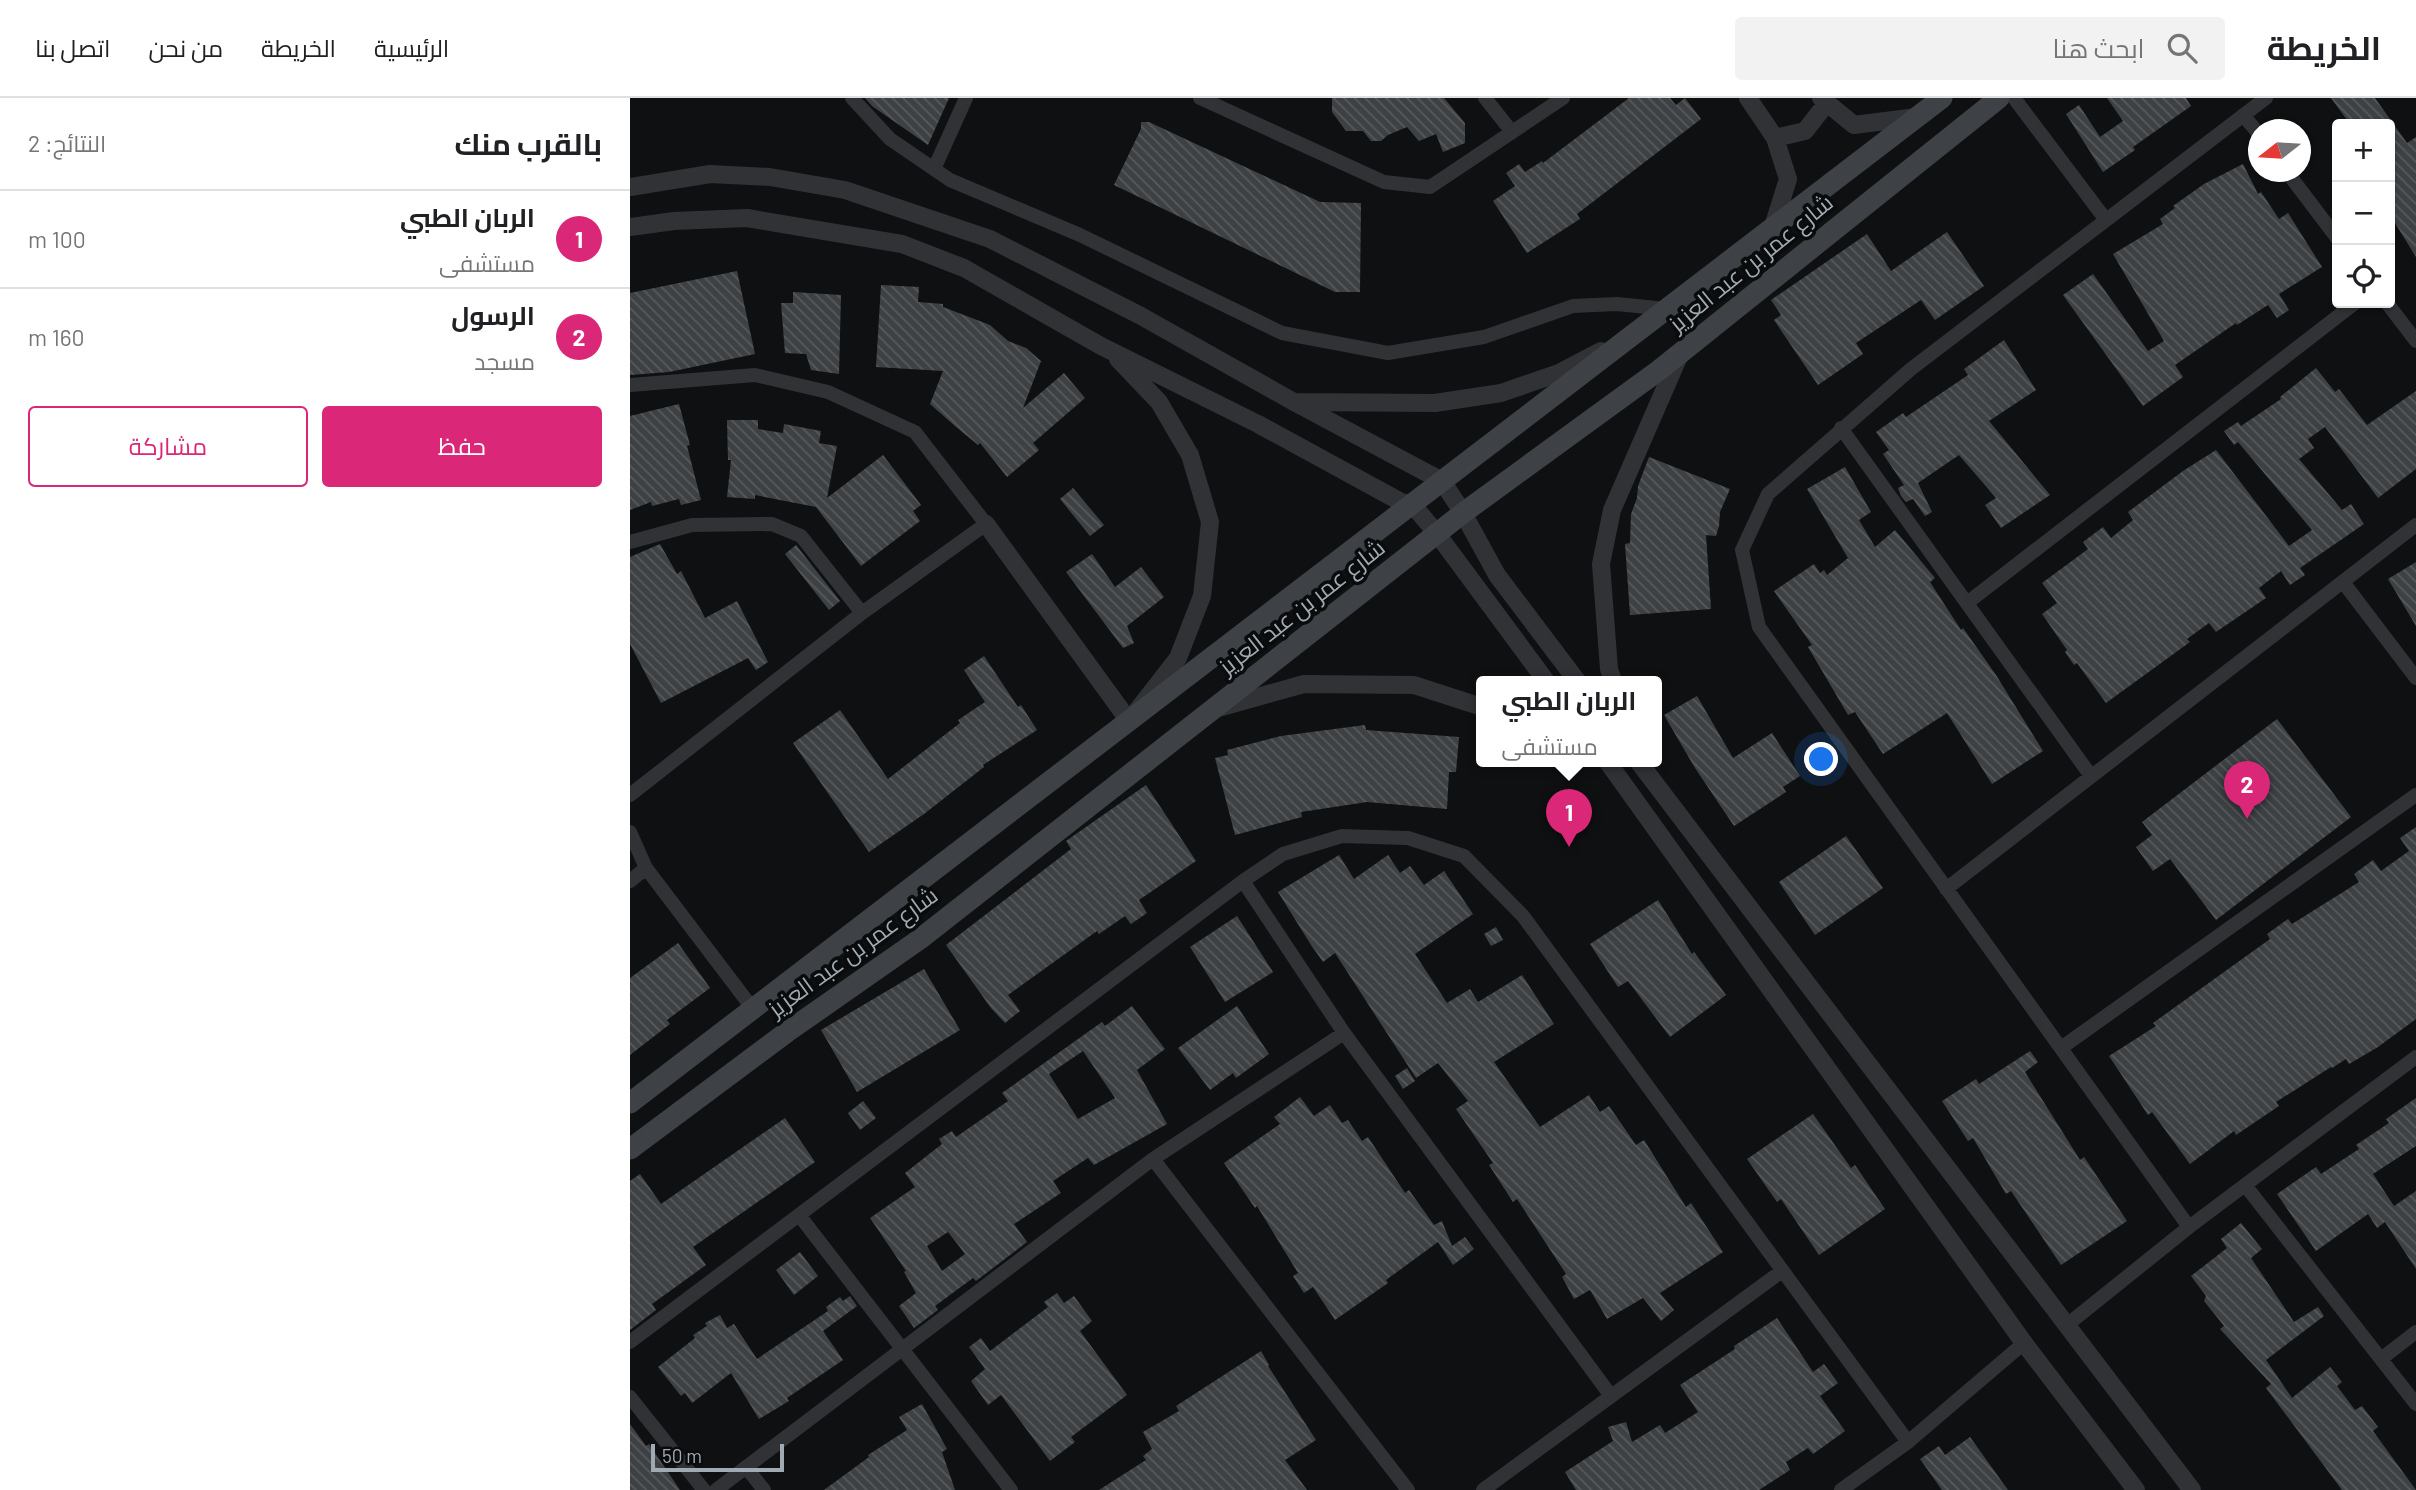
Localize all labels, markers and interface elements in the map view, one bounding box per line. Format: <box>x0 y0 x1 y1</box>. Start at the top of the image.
search box <box>1735 17 2225 80</box>
text: الخريطة <box>2267 27 2381 67</box>
icon: search <box>2163 29 2201 67</box>
text: ابحث هنا <box>2053 32 2145 63</box>
text: اتصل بنا <box>35 33 110 62</box>
text: من نحن <box>148 33 223 62</box>
text: الخريطة <box>261 33 336 62</box>
text: الرئيسية <box>374 33 449 62</box>
north arrow <box>2248 119 2311 182</box>
map controls <box>2332 119 2395 308</box>
button: + <box>2332 119 2395 182</box>
text: بالقرب منك <box>454 125 602 161</box>
text: النتائج: 2 <box>28 129 106 157</box>
button: − <box>2332 182 2395 245</box>
street label: شارع عمر بن عبد العزيز <box>1661 188 1840 341</box>
text: الربان الطبي <box>400 201 535 232</box>
text: 100 m <box>28 225 86 253</box>
text: 1 <box>575 225 583 253</box>
button: locate <box>2332 245 2395 308</box>
text: مستشفى <box>439 249 535 277</box>
text: الرسول <box>451 299 535 330</box>
text: 160 m <box>28 323 85 351</box>
text: 2 <box>573 323 585 351</box>
text: مسجد <box>474 347 535 375</box>
button: مشاركة <box>28 406 308 487</box>
button: حفظ <box>322 406 602 487</box>
street label: شارع عمر بن عبد العزيز <box>1211 533 1392 683</box>
popup <box>1476 676 1662 767</box>
text: الربان الطبي <box>1502 684 1636 715</box>
text: مستشفى <box>1502 732 1598 760</box>
your location <box>1804 742 1838 776</box>
pin: 2 <box>2224 761 2270 819</box>
pin: 1 <box>1546 789 1592 847</box>
street label: شارع عمر بن عبد العزيز <box>761 880 944 1026</box>
scale bar <box>651 1441 784 1473</box>
text: 50 m <box>662 1444 702 1467</box>

